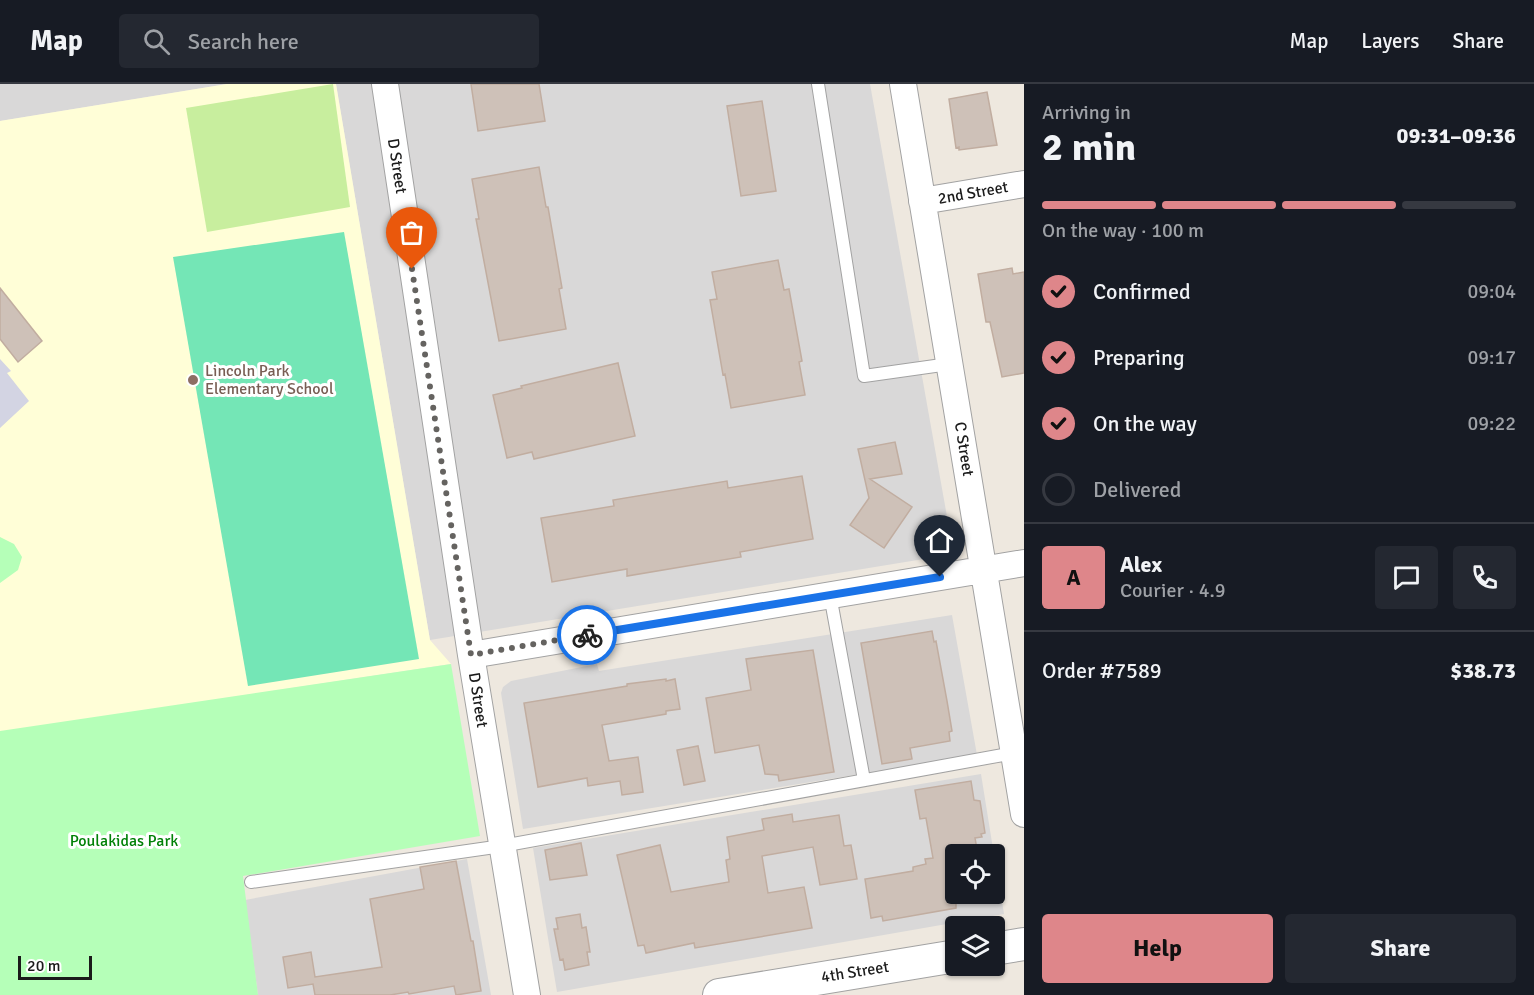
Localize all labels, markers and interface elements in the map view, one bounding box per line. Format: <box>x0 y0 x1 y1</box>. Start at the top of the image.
search box <box>119 14 539 68</box>
text: Map <box>30 24 83 58</box>
icon: search <box>140 25 173 58</box>
text: Search here <box>188 28 299 55</box>
text: Map <box>1290 28 1328 54</box>
text: Layers <box>1361 28 1419 54</box>
text: Share <box>1452 28 1504 54</box>
text: Arriving in <box>1042 100 1131 125</box>
text: 09:31–09:36 <box>1397 122 1516 149</box>
text: 2 min <box>1042 123 1136 171</box>
street label: D Street <box>383 137 411 195</box>
street label: 2nd Street <box>936 177 1010 209</box>
pin <box>386 207 437 269</box>
icon: bag <box>395 216 428 249</box>
text: On the way · 100 m <box>1042 218 1204 243</box>
icon: check <box>1042 275 1075 308</box>
text: Confirmed <box>1093 278 1191 305</box>
text: 09:04 <box>1467 279 1516 304</box>
icon: check <box>1042 341 1075 374</box>
text: Preparing <box>1093 344 1185 371</box>
text: 09:17 <box>1467 345 1516 370</box>
place label: Lincoln Park Elementary School <box>205 361 334 399</box>
marker: Lincoln Park Elementary School <box>186 373 200 387</box>
icon: check <box>1042 407 1075 440</box>
text: On the way <box>1093 410 1197 437</box>
text: 09:22 <box>1467 411 1516 436</box>
street label: C Street <box>950 420 978 478</box>
text: Delivered <box>1093 476 1181 503</box>
pin <box>914 515 965 577</box>
icon: home <box>923 524 956 557</box>
button: chat <box>1375 546 1438 609</box>
button: phone <box>1453 546 1516 609</box>
text: Alex <box>1120 551 1162 578</box>
text: A <box>1066 564 1081 591</box>
text: Courier · 4.9 <box>1120 578 1226 603</box>
courier <box>557 605 617 665</box>
icon: bike <box>571 619 604 652</box>
text: Order #7589 <box>1042 657 1162 684</box>
text: $38.73 <box>1450 657 1516 684</box>
street label: D Street <box>464 671 492 729</box>
park label: Poulakidas Park <box>70 831 178 851</box>
map controls <box>945 844 1005 976</box>
button: locate <box>945 844 1005 904</box>
button: Help <box>1042 914 1273 983</box>
button: Share <box>1285 914 1516 983</box>
button: layers <box>945 916 1005 976</box>
scale bar <box>18 953 92 980</box>
text: 20 m <box>27 956 61 976</box>
street label: 4th Street <box>820 957 891 987</box>

